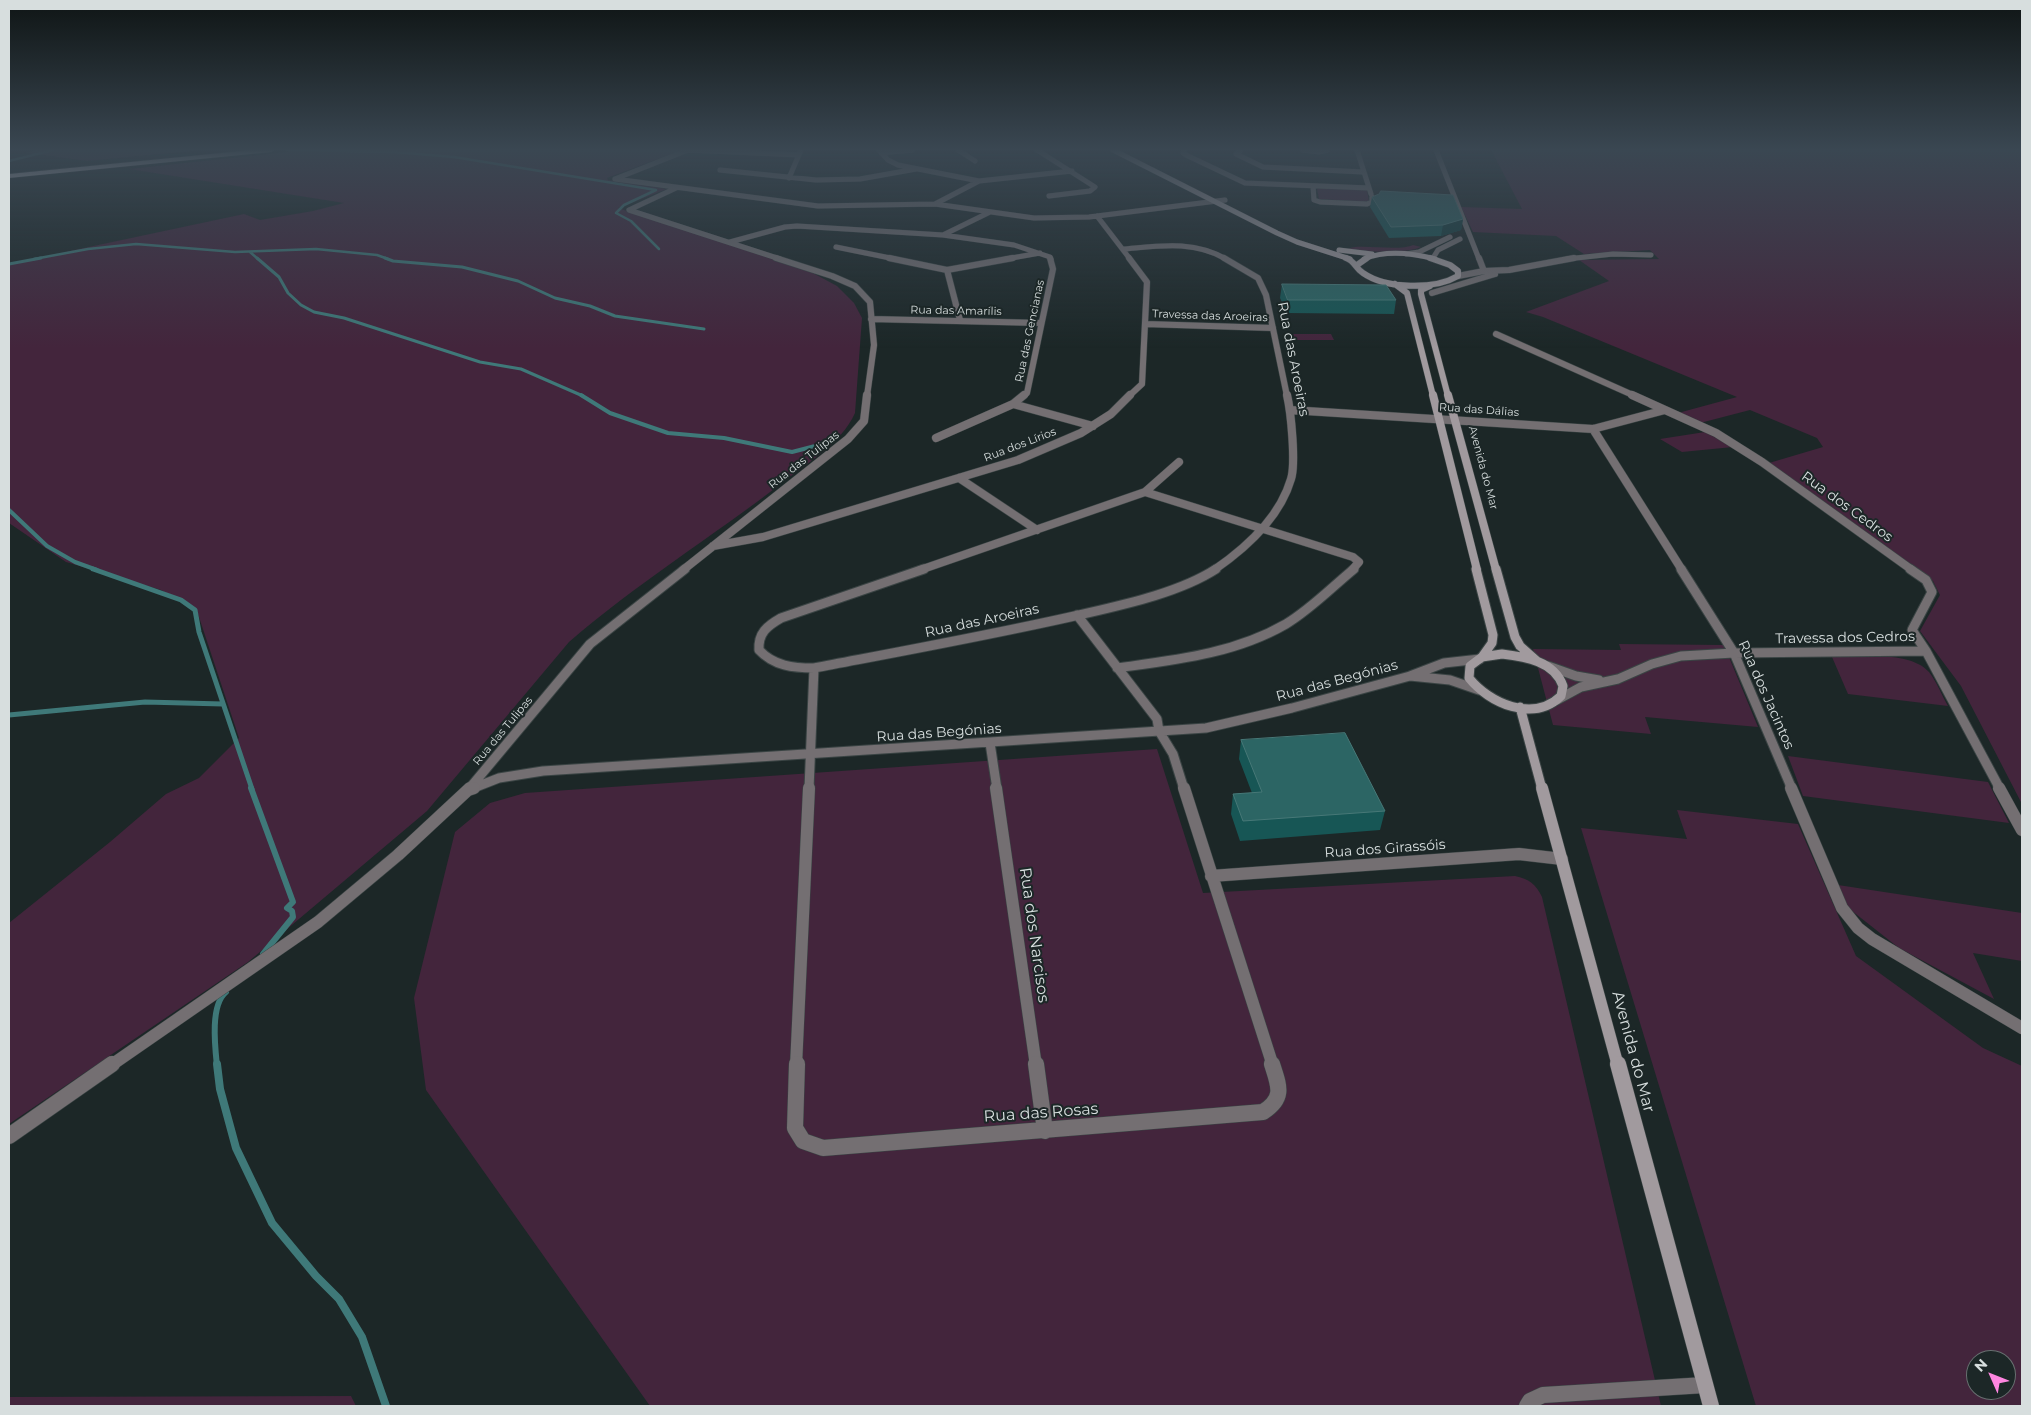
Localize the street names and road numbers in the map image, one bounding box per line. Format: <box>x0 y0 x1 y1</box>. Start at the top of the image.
street label: Rua das Gencianas <box>1013 279 1047 383</box>
street label: Rua das Aroeiras <box>1274 300 1312 418</box>
street label: Rua das Amarílis <box>910 304 1002 318</box>
street label: Travessa das Aroeiras <box>1152 307 1268 325</box>
street label: Rua das Dálias <box>1439 401 1519 419</box>
street label: Rua dos Lírios <box>982 425 1058 465</box>
street label: Avenida do Mar <box>1466 425 1500 511</box>
street label: Rua das Tulipas <box>766 428 842 492</box>
street label: Rua dos Cedros <box>1798 468 1896 546</box>
street label: Rua das Aroeiras <box>923 601 1041 641</box>
street label: Travessa dos Cedros <box>1775 628 1915 648</box>
street label: Rua dos Jacintos <box>1734 638 1798 752</box>
street label: Rua das Begónias <box>1274 657 1400 705</box>
street label: Rua das Tulipas <box>470 694 536 768</box>
street label: Rua das Begónias <box>876 720 1002 746</box>
street label: Rua dos Girassóis <box>1324 836 1446 862</box>
street label: Rua dos Narcisos <box>1015 866 1053 1004</box>
street label: Avenida do Mar <box>1608 989 1658 1115</box>
street label: Rua das Rosas <box>983 1099 1099 1127</box>

